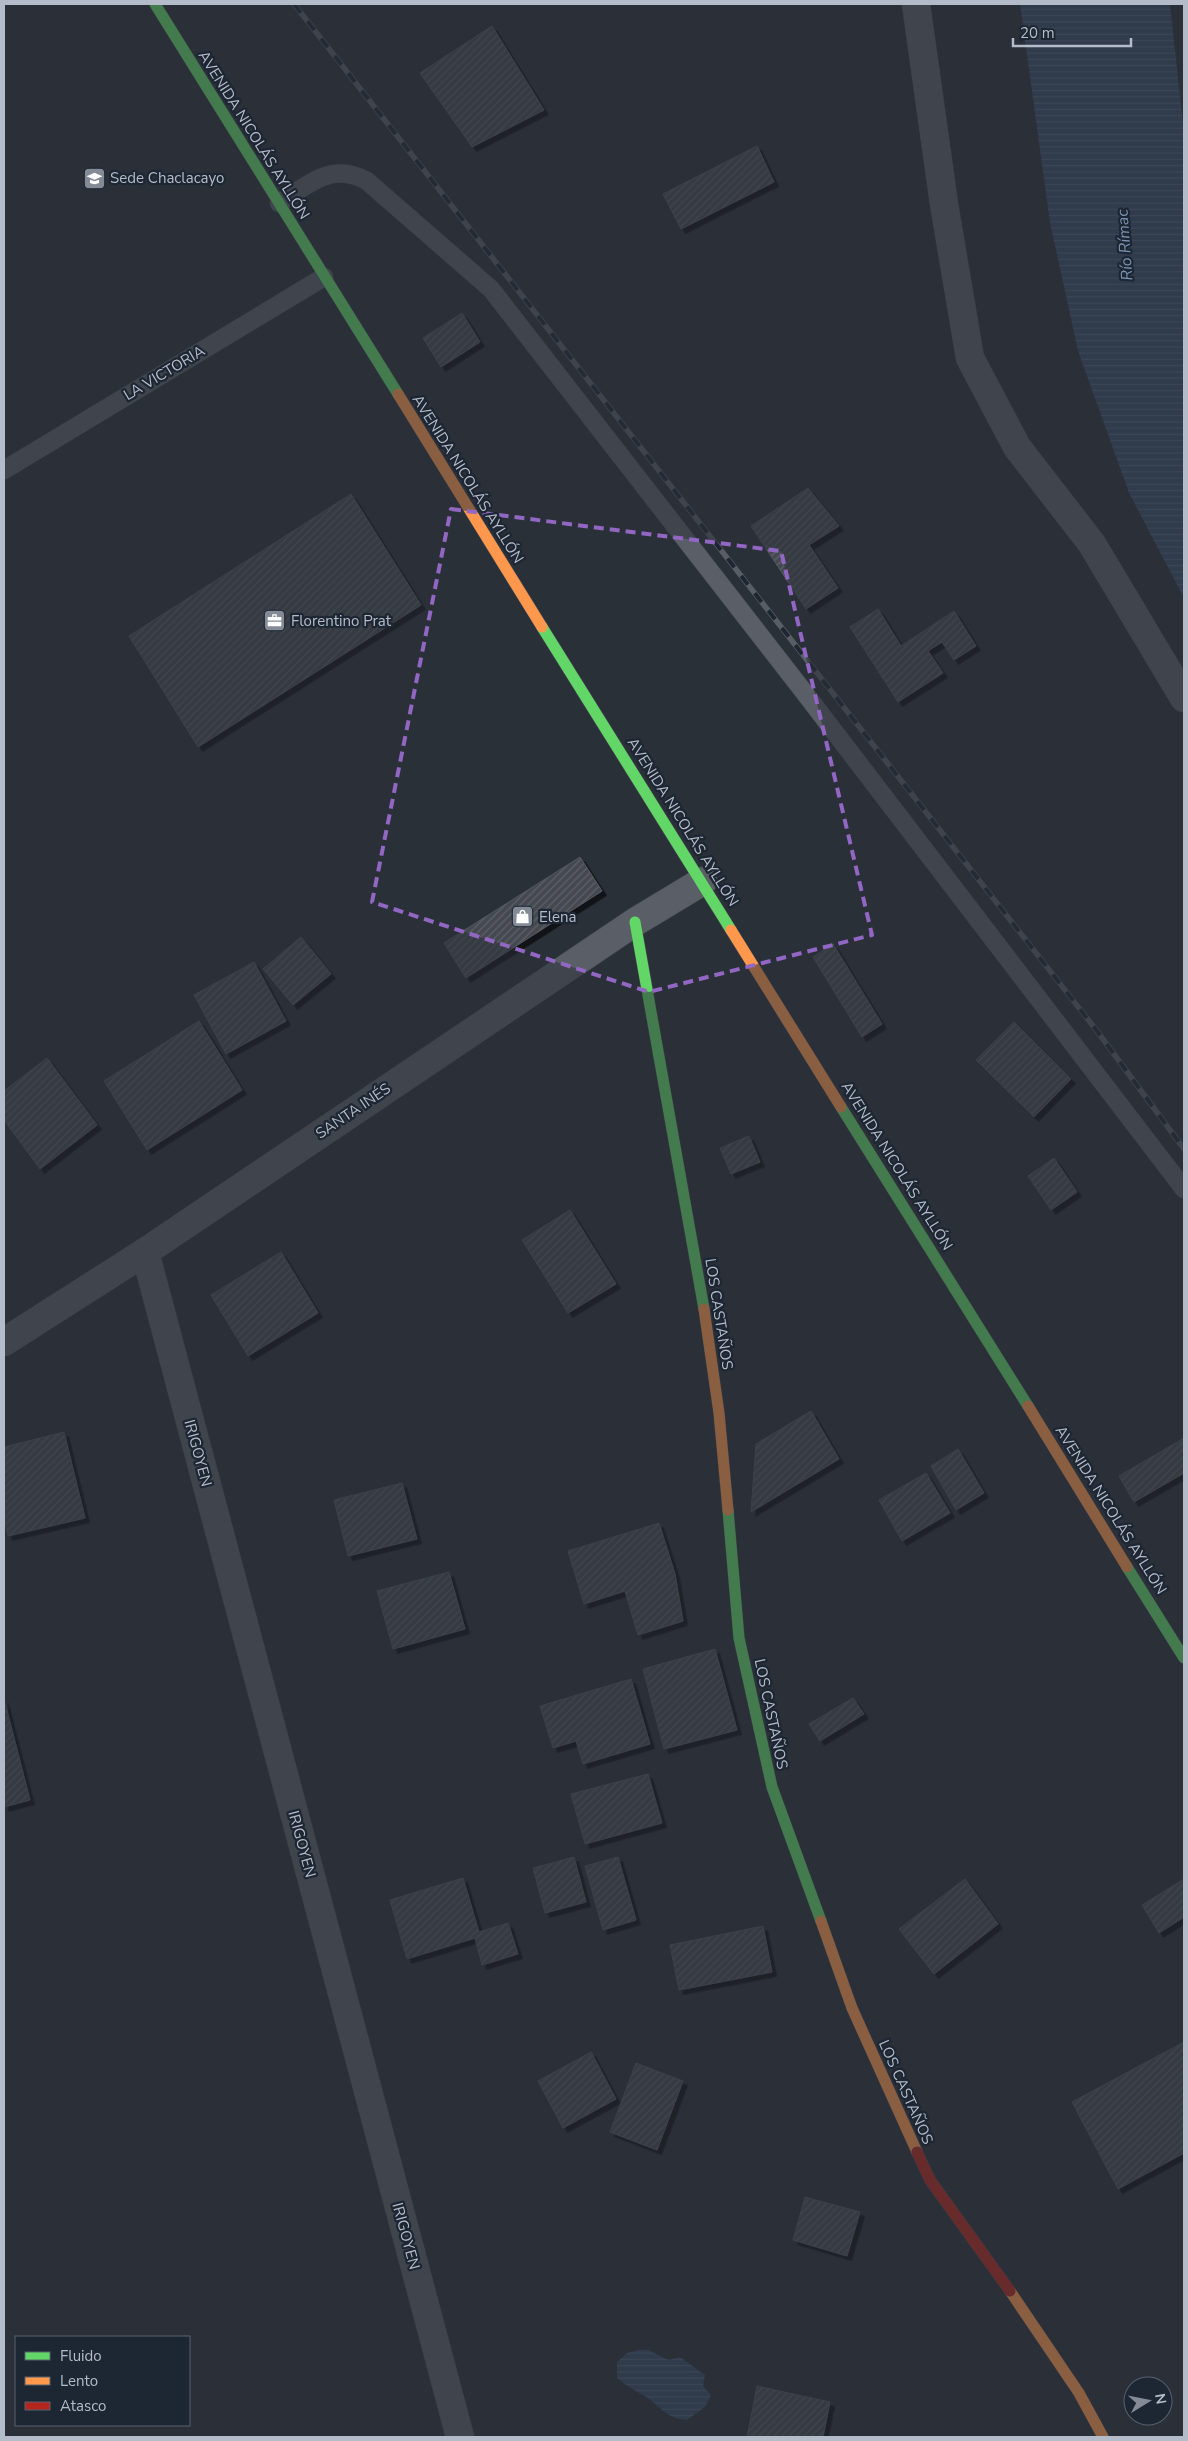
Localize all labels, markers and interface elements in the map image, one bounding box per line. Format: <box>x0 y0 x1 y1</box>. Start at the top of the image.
scale bar <box>1013 15 1130 47</box>
text: 20 m <box>1020 23 1055 43</box>
street label: AVENIDA NICOLÁS AYLLÓN <box>194 46 315 223</box>
school or university icon: Sede Chaclacayo <box>82 166 106 190</box>
place label: Sede Chaclacayo <box>110 168 224 188</box>
water label: Río Rímac <box>1111 208 1138 281</box>
street label: LA VICTORIA <box>120 341 208 405</box>
street label: AVENIDA NICOLÁS AYLLÓN <box>408 390 529 567</box>
office icon: Florentino Prat <box>263 609 287 633</box>
place label: Florentino Prat <box>291 611 392 631</box>
street label: AVENIDA NICOLÁS AYLLÓN <box>623 733 744 910</box>
shop icon: Elena <box>511 905 535 929</box>
place label: Elena <box>539 907 577 927</box>
street label: AVENIDA NICOLÁS AYLLÓN <box>837 1077 958 1254</box>
street label: SANTA INÉS <box>311 1078 395 1144</box>
street label: LOS CASTAÑOS <box>700 1257 738 1371</box>
street label: IRIGOYEN <box>179 1417 217 1489</box>
street label: AVENIDA NICOLÁS AYLLÓN <box>1051 1421 1172 1598</box>
street label: LOS CASTAÑOS <box>750 1657 792 1771</box>
street label: IRIGOYEN <box>283 1808 321 1880</box>
street label: LOS CASTAÑOS <box>874 2037 938 2147</box>
street label: IRIGOYEN <box>387 2200 425 2272</box>
legend <box>15 2336 190 2426</box>
text: Fluido <box>60 2346 102 2366</box>
text: Lento <box>60 2371 98 2391</box>
north arrow <box>1123 2376 1173 2426</box>
text: N <box>1150 2392 1171 2406</box>
text: Atasco <box>60 2396 106 2416</box>

